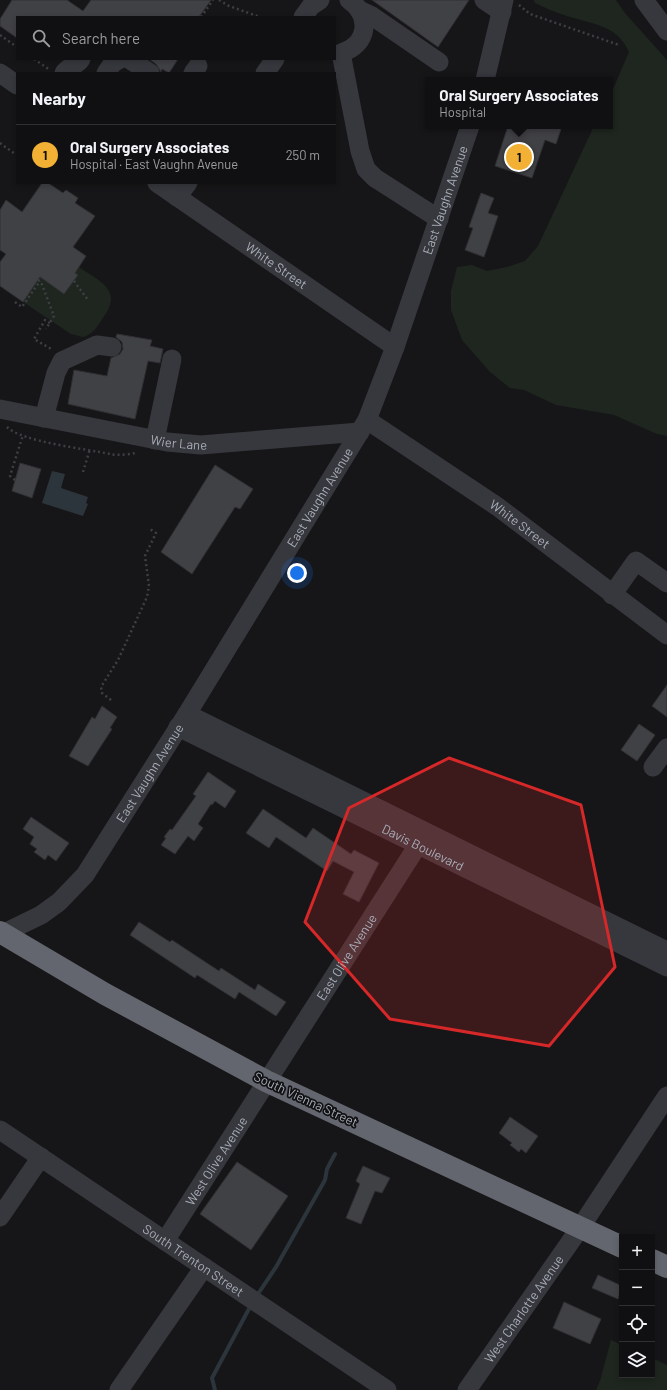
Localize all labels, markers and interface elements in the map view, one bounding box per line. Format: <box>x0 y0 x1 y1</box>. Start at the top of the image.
search box <box>16 16 336 60</box>
icon: search <box>30 27 52 49</box>
text: Search here <box>62 29 140 47</box>
popup <box>425 77 613 129</box>
text: Oral Surgery Associates <box>439 86 599 104</box>
text: Nearby <box>32 88 86 108</box>
text: Hospital <box>439 104 486 120</box>
text: Oral Surgery Associates <box>70 138 229 156</box>
pin: 1 <box>506 142 532 172</box>
street label: East Vaughn Avenue <box>419 144 471 256</box>
text: 1 <box>43 147 47 163</box>
text: 250 m <box>286 147 320 163</box>
text: Hospital · East Vaughn Avenue <box>70 156 238 172</box>
street label: White Street <box>242 238 310 292</box>
street label: Wier Lane <box>149 431 208 453</box>
street label: East Vaughn Avenue <box>283 445 356 550</box>
street label: White Street <box>487 496 553 552</box>
your location <box>287 563 307 583</box>
street label: East Vaughn Avenue <box>112 721 187 825</box>
street label: Davis Boulevard <box>379 820 467 874</box>
street label: East Olive Avenue <box>313 911 380 1003</box>
street label: South Vienna Street <box>252 1068 360 1130</box>
street label: West Olive Avenue <box>182 1113 251 1208</box>
street label: South Trenton Street <box>140 1220 247 1300</box>
map controls <box>619 1234 655 1378</box>
button: + <box>619 1234 655 1270</box>
street label: West Charlotte Avenue <box>481 1252 567 1366</box>
button: − <box>619 1270 655 1306</box>
button: locate <box>619 1306 655 1342</box>
button: layers <box>619 1342 655 1378</box>

